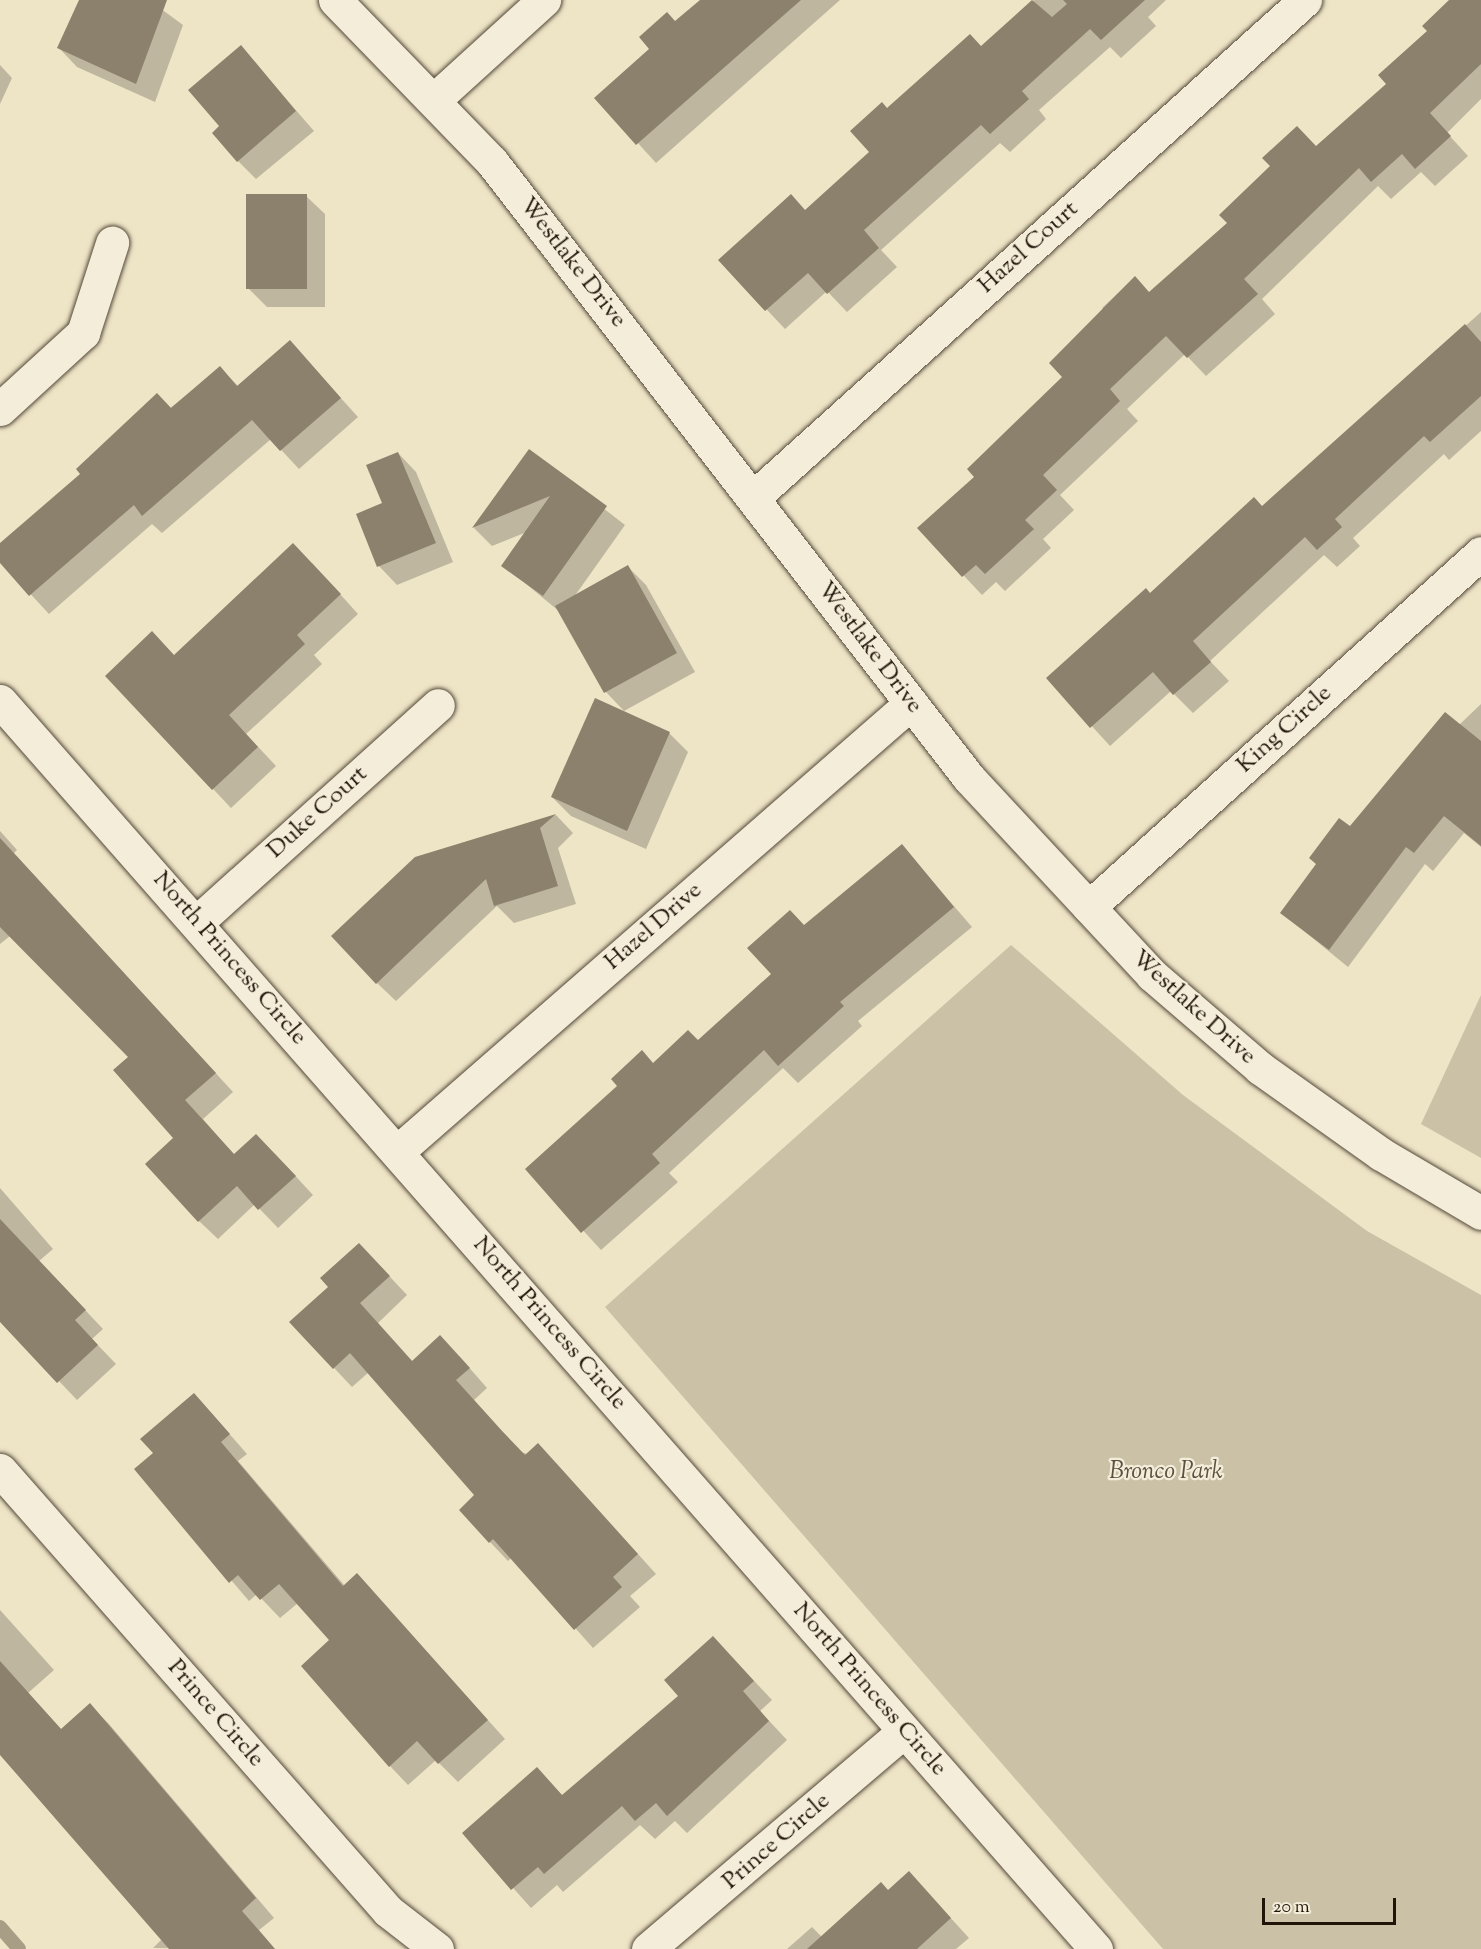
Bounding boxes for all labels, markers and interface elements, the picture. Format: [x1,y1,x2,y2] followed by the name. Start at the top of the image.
[512,192,632,334] street label: Westlake Drive
[973,196,1085,300] street label: Hazel Court
[810,576,928,720] street label: Westlake Drive
[1232,680,1338,780] street label: King Circle
[262,761,374,865] street label: Duke Court
[146,866,312,1052] street label: North Princess Circle
[599,877,709,977] street label: Hazel Drive
[1125,945,1261,1071] street label: Westlake Drive
[466,1231,632,1417] street label: North Princess Circle
[1109,1459,1223,1487] park label: Bronco Park
[786,1597,952,1783] street label: North Princess Circle
[160,1654,270,1774] street label: Prince Circle
[717,1787,837,1897] street label: Prince Circle
[1265,1886,1398,1924] scale bar
[1273,1895,1310,1921] text: 20 m

